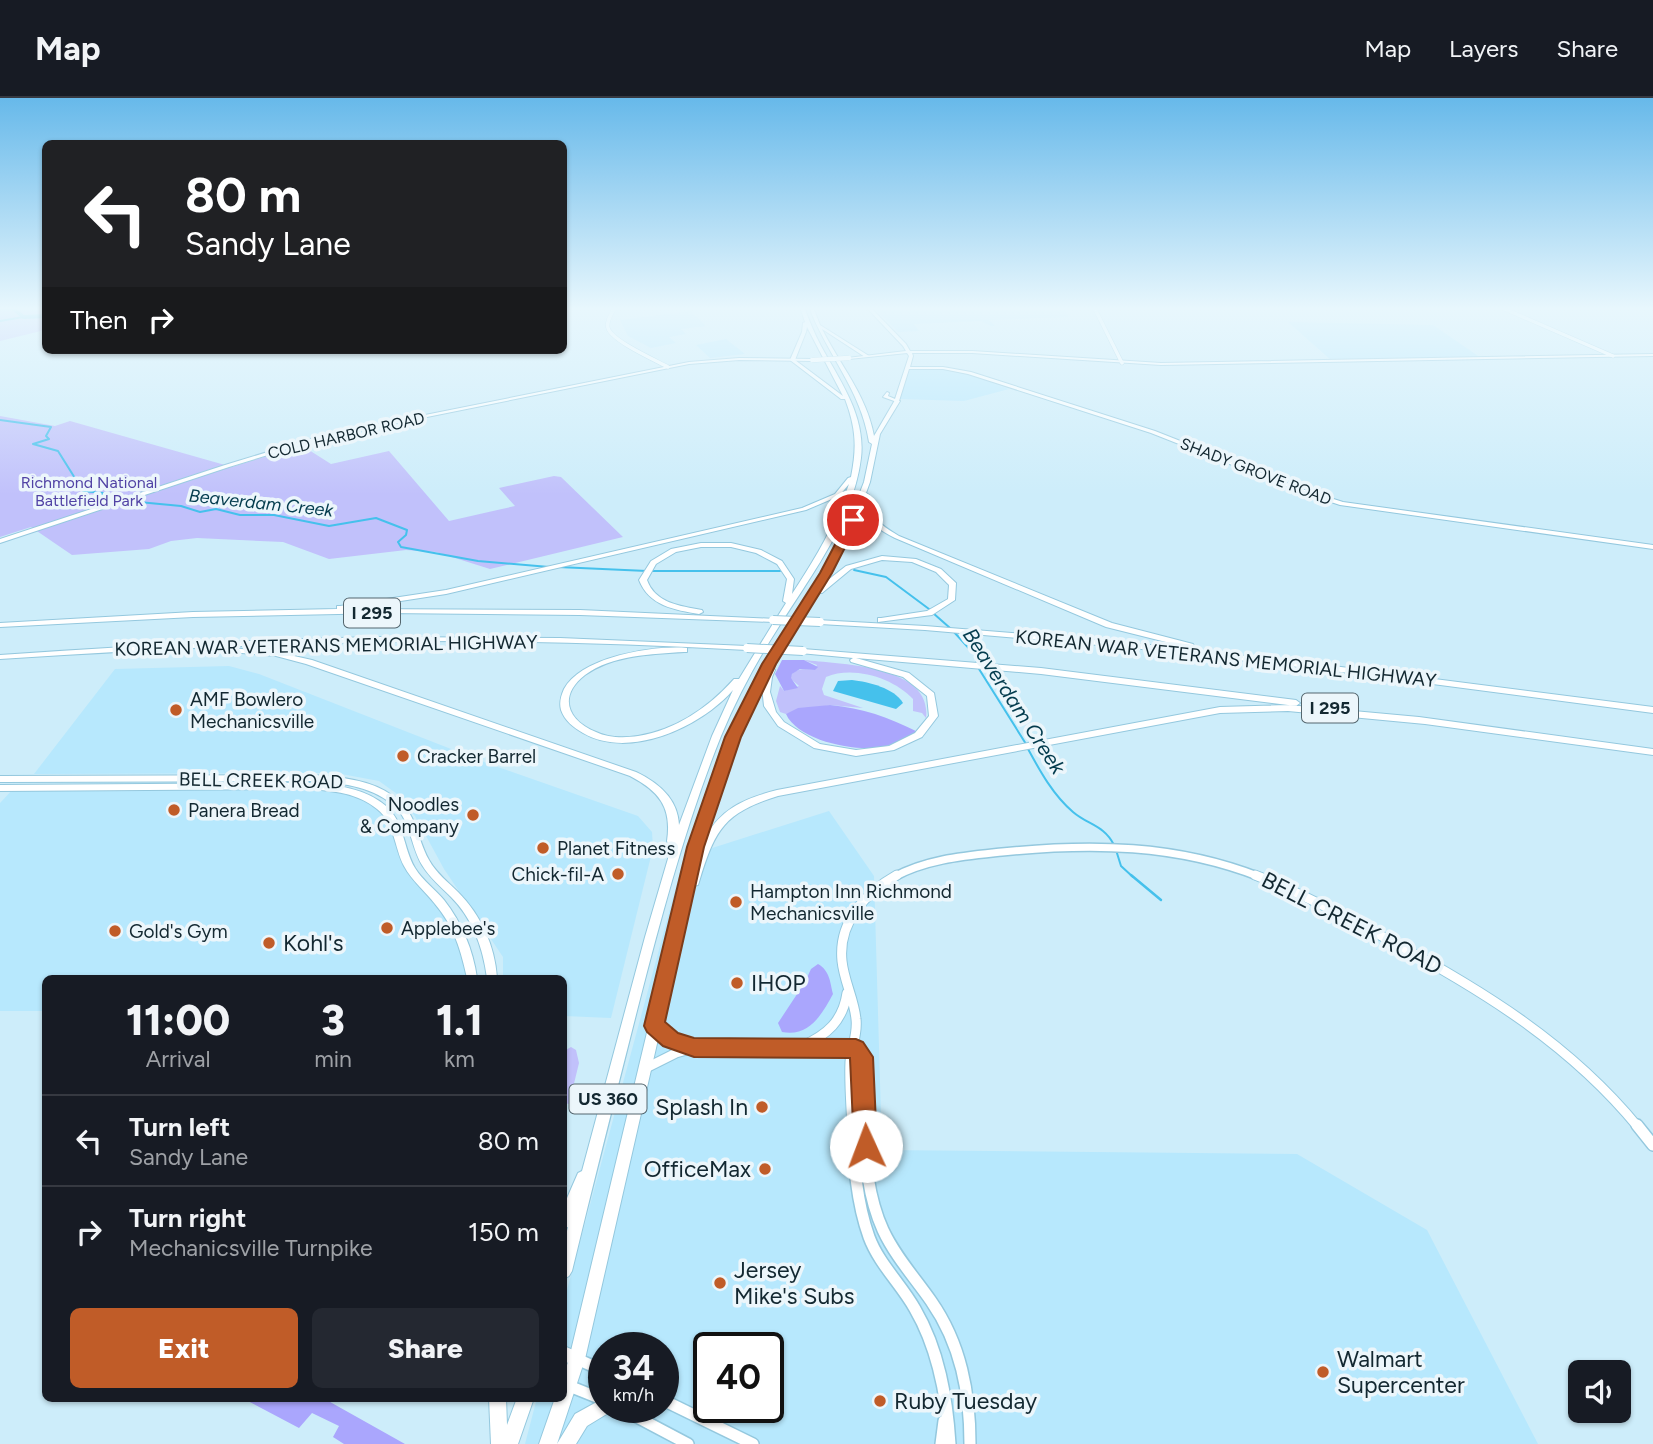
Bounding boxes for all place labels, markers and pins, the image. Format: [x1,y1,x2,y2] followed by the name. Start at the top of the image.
[823,490,883,550] pin
[190,688,314,733] place label: AMF Bowlero Mechanicsville
[168,702,184,718] marker: AMF Bowlero Mechanicsville
[417,745,536,768] place label: Cracker Barrel
[395,748,411,764] marker: Cracker Barrel
[360,793,459,838] place label: Noodles & Company
[188,799,300,822] place label: Panera Bread
[166,802,182,818] marker: Panera Bread
[465,807,481,823] marker: Noodles & Company
[557,837,675,860] place label: Planet Fitness
[535,840,551,856] marker: Planet Fitness
[511,863,604,886] place label: Chick-fil-A
[610,866,626,882] marker: Chick-fil-A
[750,880,952,925] place label: Hampton Inn Richmond Mechanicsville
[728,894,744,910] marker: Hampton Inn Richmond Mechanicsville
[401,917,496,940] place label: Applebee's
[129,920,228,943] place label: Gold's Gym
[379,920,395,936] marker: Applebee's
[107,923,123,939] marker: Gold's Gym
[283,929,343,957] place label: Kohl's
[261,935,277,951] marker: Kohl's
[751,969,806,997] place label: IHOP
[729,975,745,991] marker: IHOP
[655,1093,748,1121] place label: Splash In
[754,1099,770,1115] marker: Splash In
[644,1155,751,1183] place label: OfficeMax
[757,1161,773,1177] marker: OfficeMax
[734,1256,854,1310] place label: Jersey Mike's Subs
[712,1275,728,1291] marker: Jersey Mike's Subs
[1337,1345,1465,1399] place label: Walmart Supercenter
[1315,1364,1331,1380] marker: Walmart Supercenter
[894,1387,1037,1415] place label: Ruby Tuesday
[872,1393,888,1409] marker: Ruby Tuesday

